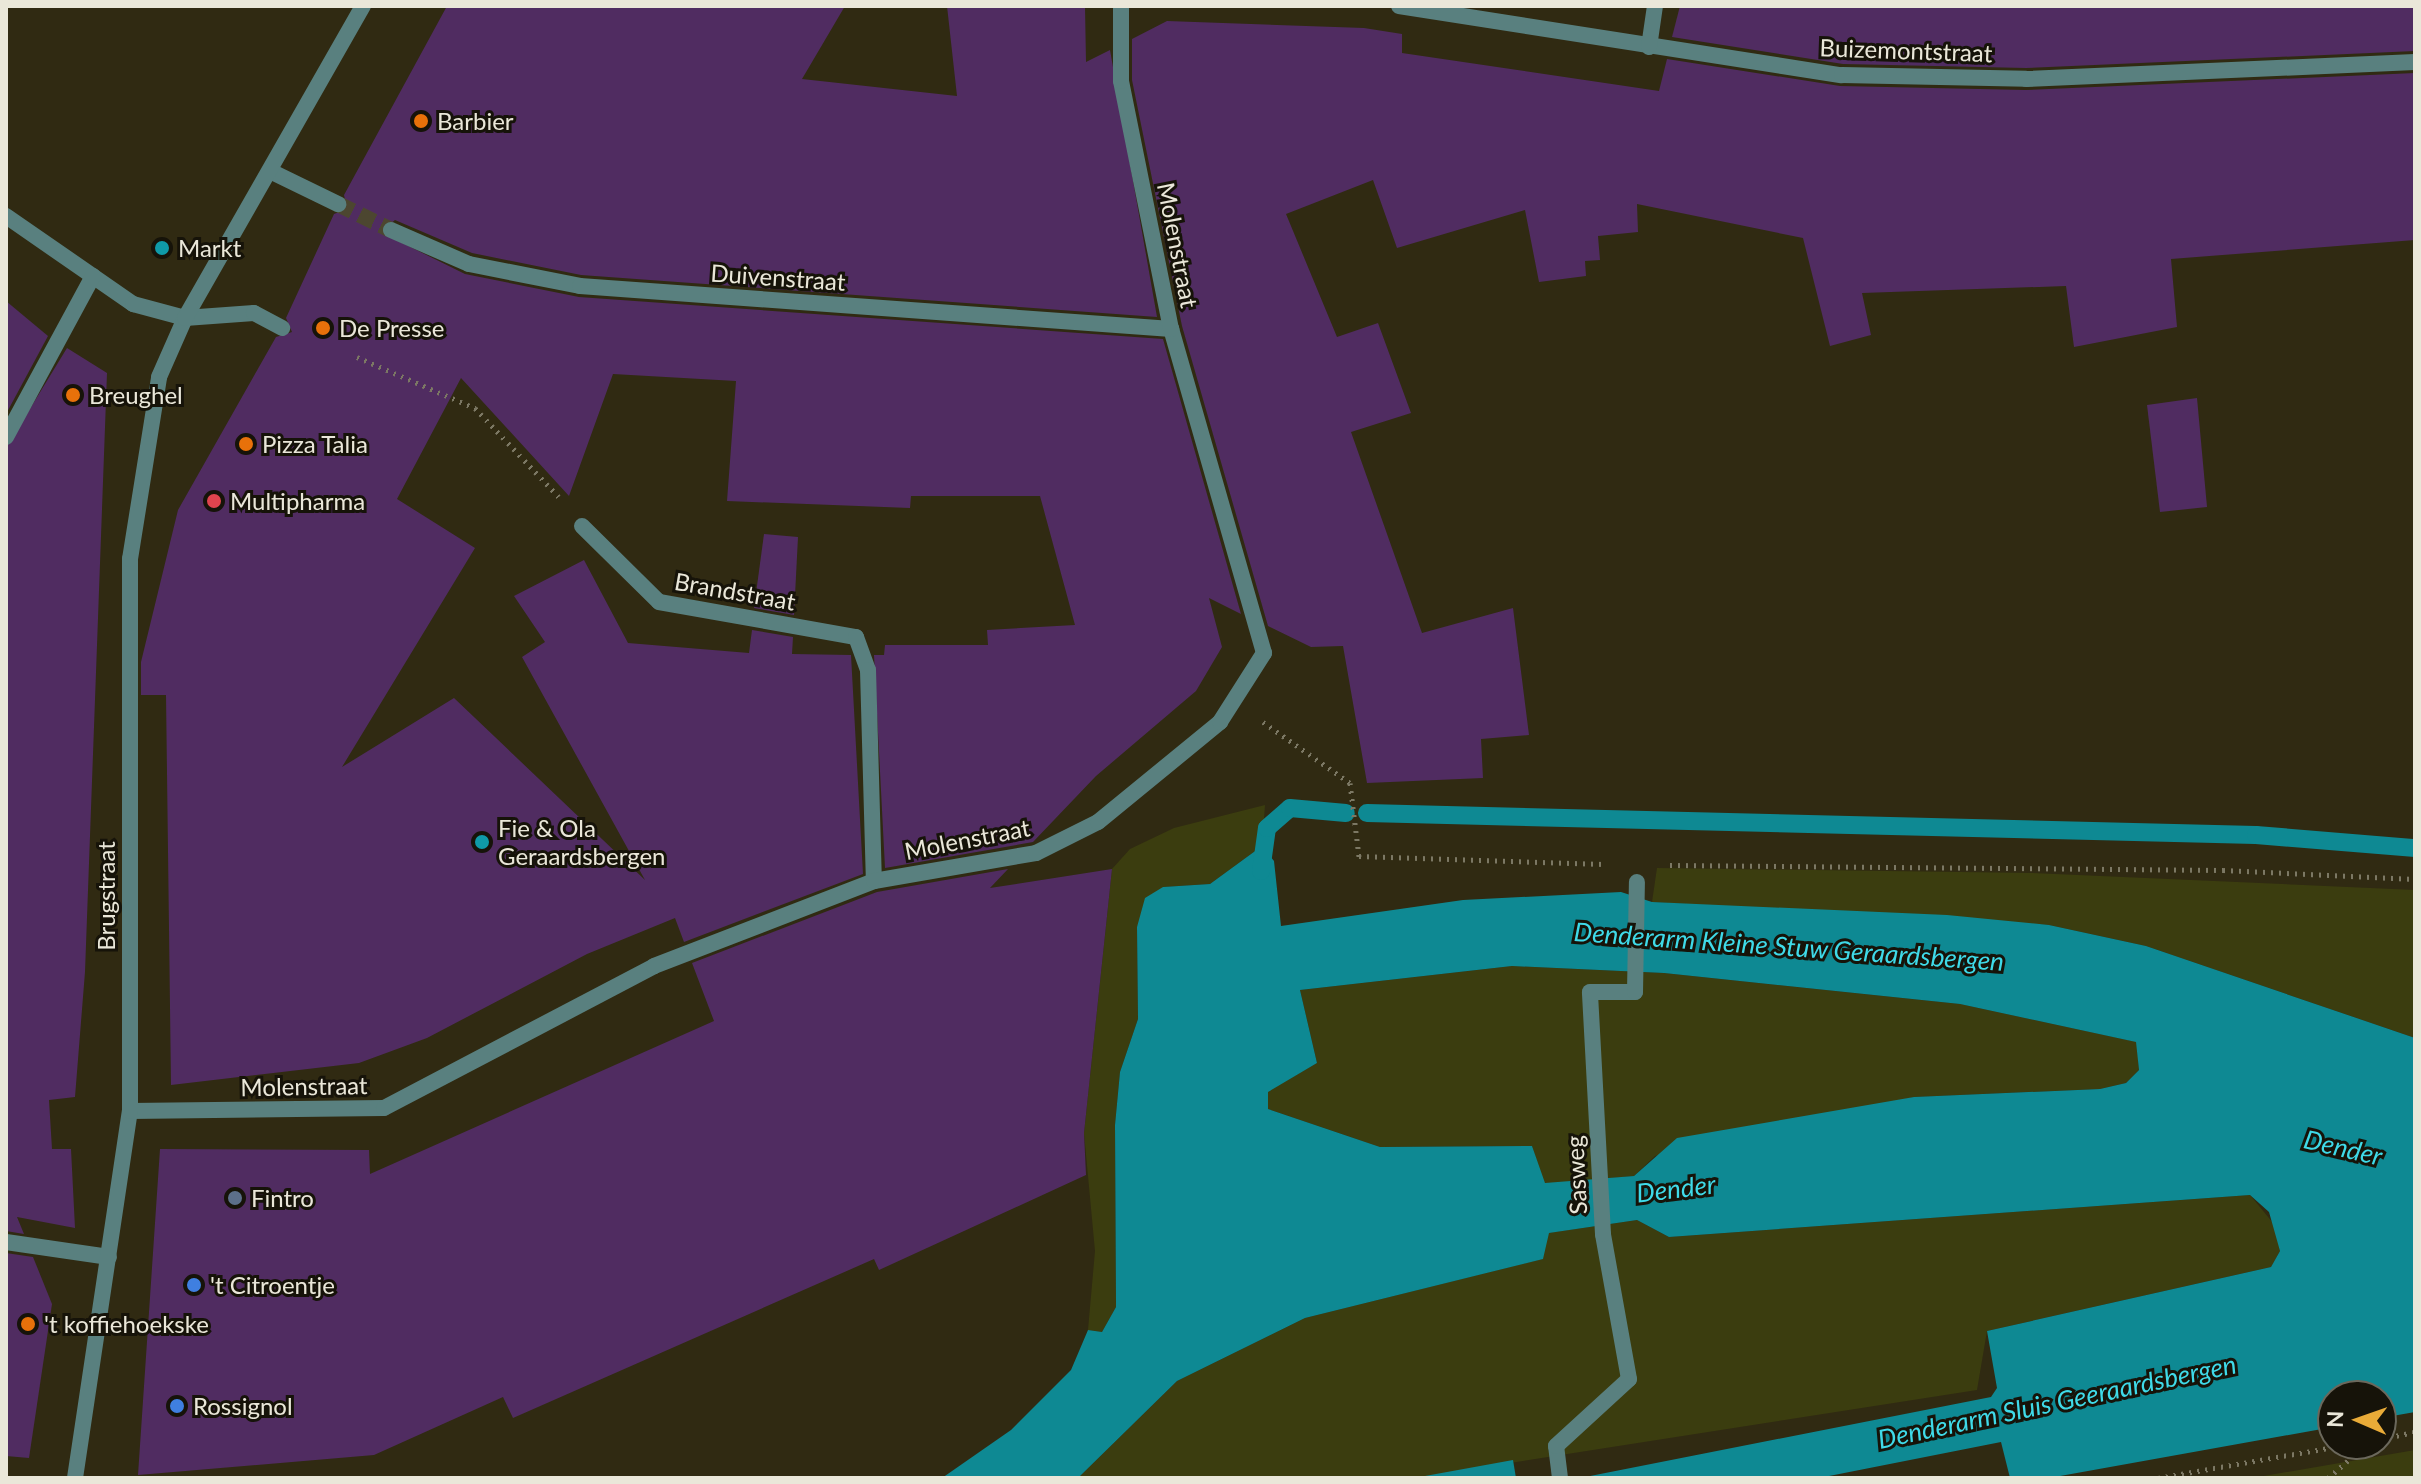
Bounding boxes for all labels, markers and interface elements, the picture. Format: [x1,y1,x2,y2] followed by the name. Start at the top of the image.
[1819,33,1993,67] street label: Buizemontstraat
[437,107,514,135] place label: Barbier
[412,112,430,130] marker: Barbier
[1152,180,1204,310] street label: Molenstraat
[178,234,241,262] place label: Markt
[153,239,171,257] marker: Markt
[710,258,846,296] street label: Duivenstraat
[339,314,444,342] place label: De Presse
[314,319,332,337] marker: De Presse
[89,381,183,409] place label: Breughel
[64,386,82,404] marker: Breughel
[262,430,369,458] place label: Pizza Talia
[237,435,255,453] marker: Pizza Talia
[230,487,365,515] place label: Multipharma
[205,492,223,510] marker: Multipharma
[672,566,798,616] street label: Brandstraat
[902,813,1032,865] street label: Molenstraat
[498,814,665,870] place label: Fie & Ola Geraardsbergen
[473,833,491,851] marker: Fie & Ola Geraardsbergen
[92,841,120,951] street label: Brugstraat
[1573,916,2005,978] water label: Denderarm Kleine Stuw Geraardsbergen
[240,1070,368,1102] street label: Molenstraat
[2301,1124,2385,1172] water label: Dender
[1560,1135,1592,1215] street label: Sasweg
[1635,1169,1717,1209] water label: Dender
[251,1184,314,1212] place label: Fintro
[226,1189,244,1207] marker: Fintro
[210,1271,335,1299] place label: 't Citroentje
[185,1276,203,1294] marker: 't Citroentje
[44,1310,209,1338] place label: 't koffiehoekske
[19,1315,37,1333] marker: 't koffiehoekske
[1875,1349,2239,1455] water label: Denderarm Sluis Geeraardsbergen
[2317,1380,2397,1460] north arrow
[193,1392,293,1420] place label: Rossignol
[168,1397,186,1415] marker: Rossignol
[2321,1410,2348,1428] text: N

